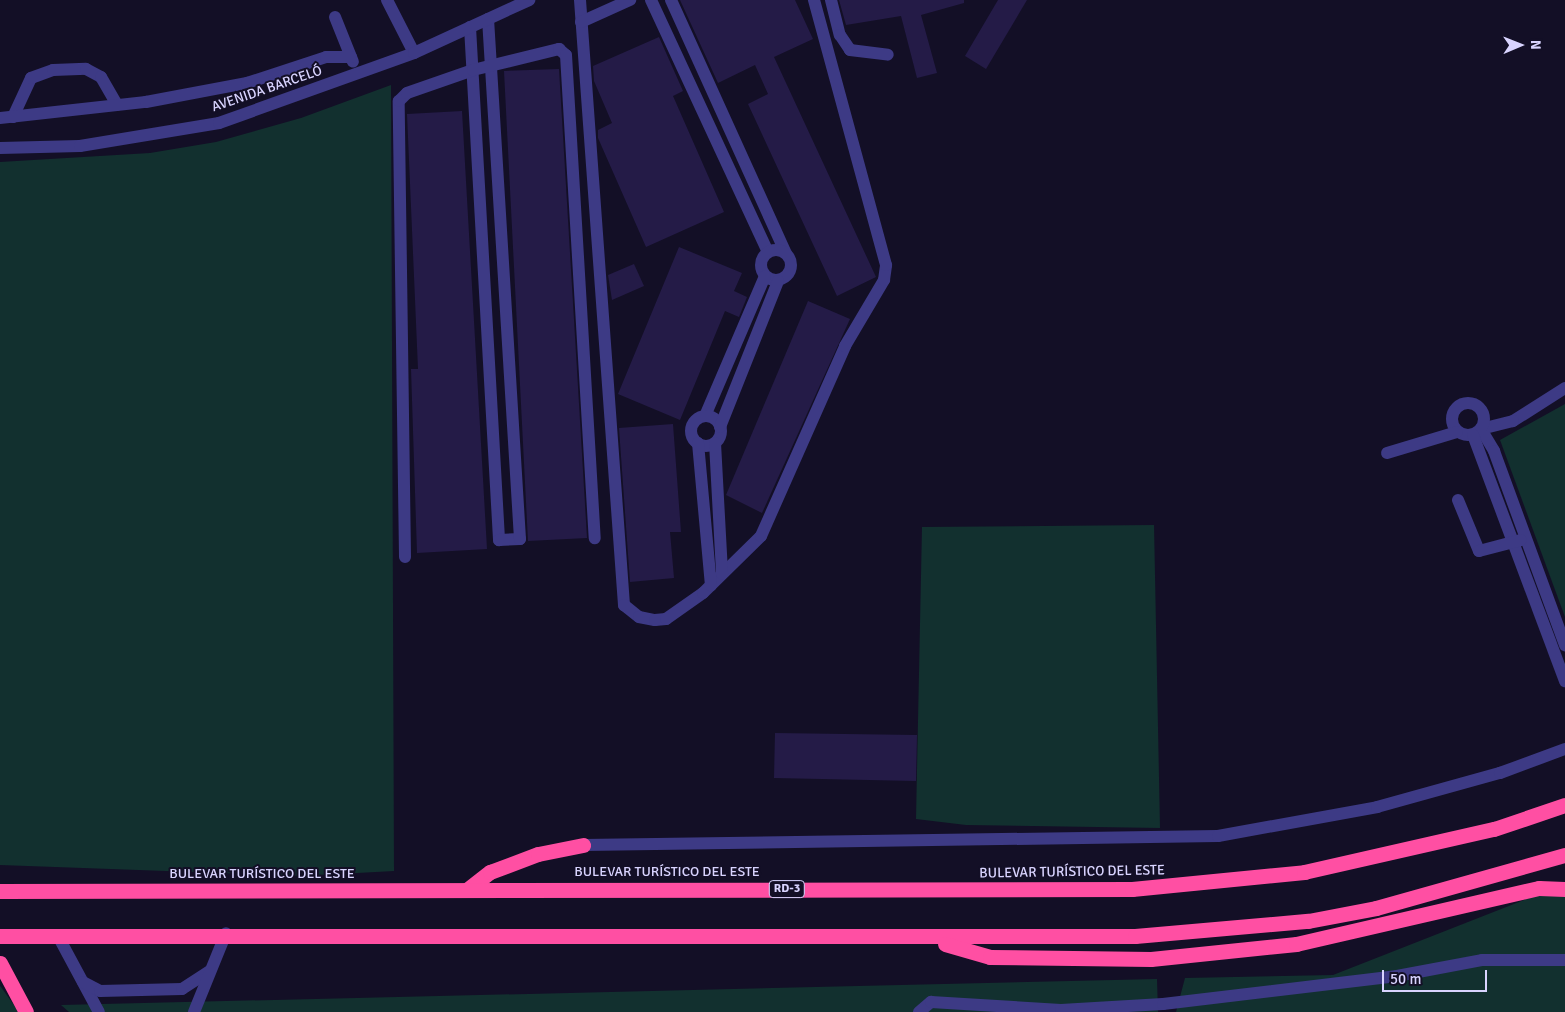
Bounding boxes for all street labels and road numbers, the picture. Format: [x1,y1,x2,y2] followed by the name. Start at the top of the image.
[210,62,324,116] street label: AVENIDA BARCELÓ
[979,862,1165,882] street label: BULEVAR TURÍSTICO DEL ESTE
[574,864,760,880] street label: BULEVAR TURÍSTICO DEL ESTE
[169,866,355,882] street label: BULEVAR TURÍSTICO DEL ESTE
[768,880,806,899] road number: RD-3

